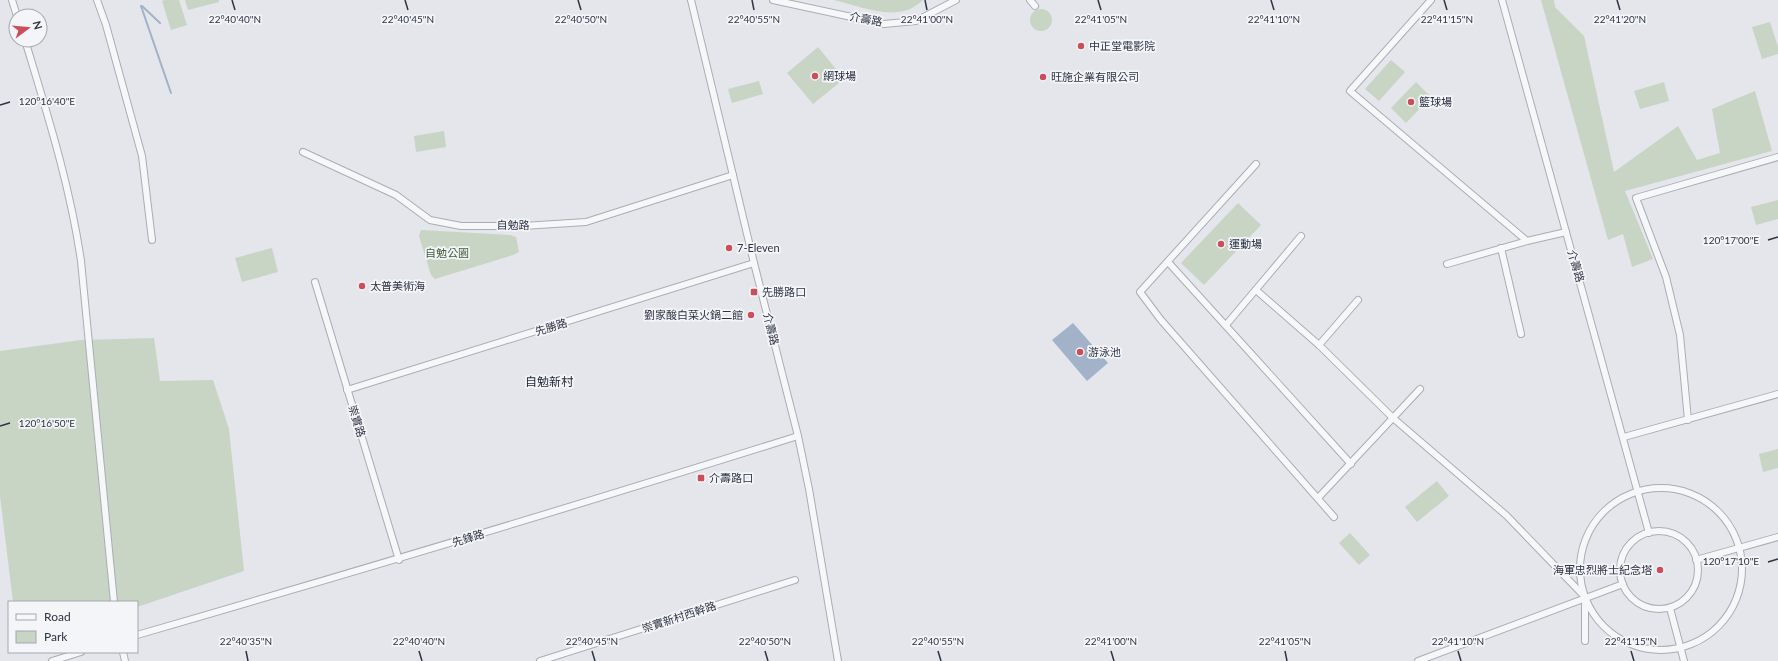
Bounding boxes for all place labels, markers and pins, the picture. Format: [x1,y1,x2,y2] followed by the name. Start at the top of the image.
[1089,39,1155,52] place label: 中正堂電影院
[1076,41,1086,51] marker: 中正堂電影院
[823,69,856,82] place label: 網球場
[1051,70,1139,83] place label: 旺施企業有限公司
[810,71,820,81] marker: 網球場
[1038,72,1048,82] marker: 旺施企業有限公司
[1419,95,1452,108] place label: 籃球場
[1406,97,1416,107] marker: 籃球場
[1229,237,1262,250] place label: 運動場
[1216,239,1226,249] marker: 運動場
[737,241,780,254] place label: 7-Eleven
[724,243,734,253] marker: 7-Eleven
[370,279,425,292] place label: 太普美術海
[357,281,367,291] marker: 太普美術海
[762,285,806,298] place label: 先勝路口
[749,287,759,297] marker: 先勝路口
[644,308,743,321] place label: 劉家酸白菜火鍋二館
[746,310,756,320] marker: 劉家酸白菜火鍋二館
[1088,345,1121,358] place label: 游泳池
[1075,347,1085,357] marker: 游泳池
[709,471,753,484] place label: 介壽路口
[696,473,706,483] marker: 介壽路口
[1553,563,1652,576] place label: 海軍忠烈將士紀念塔
[1655,565,1665,575] marker: 海軍忠烈將士紀念塔

